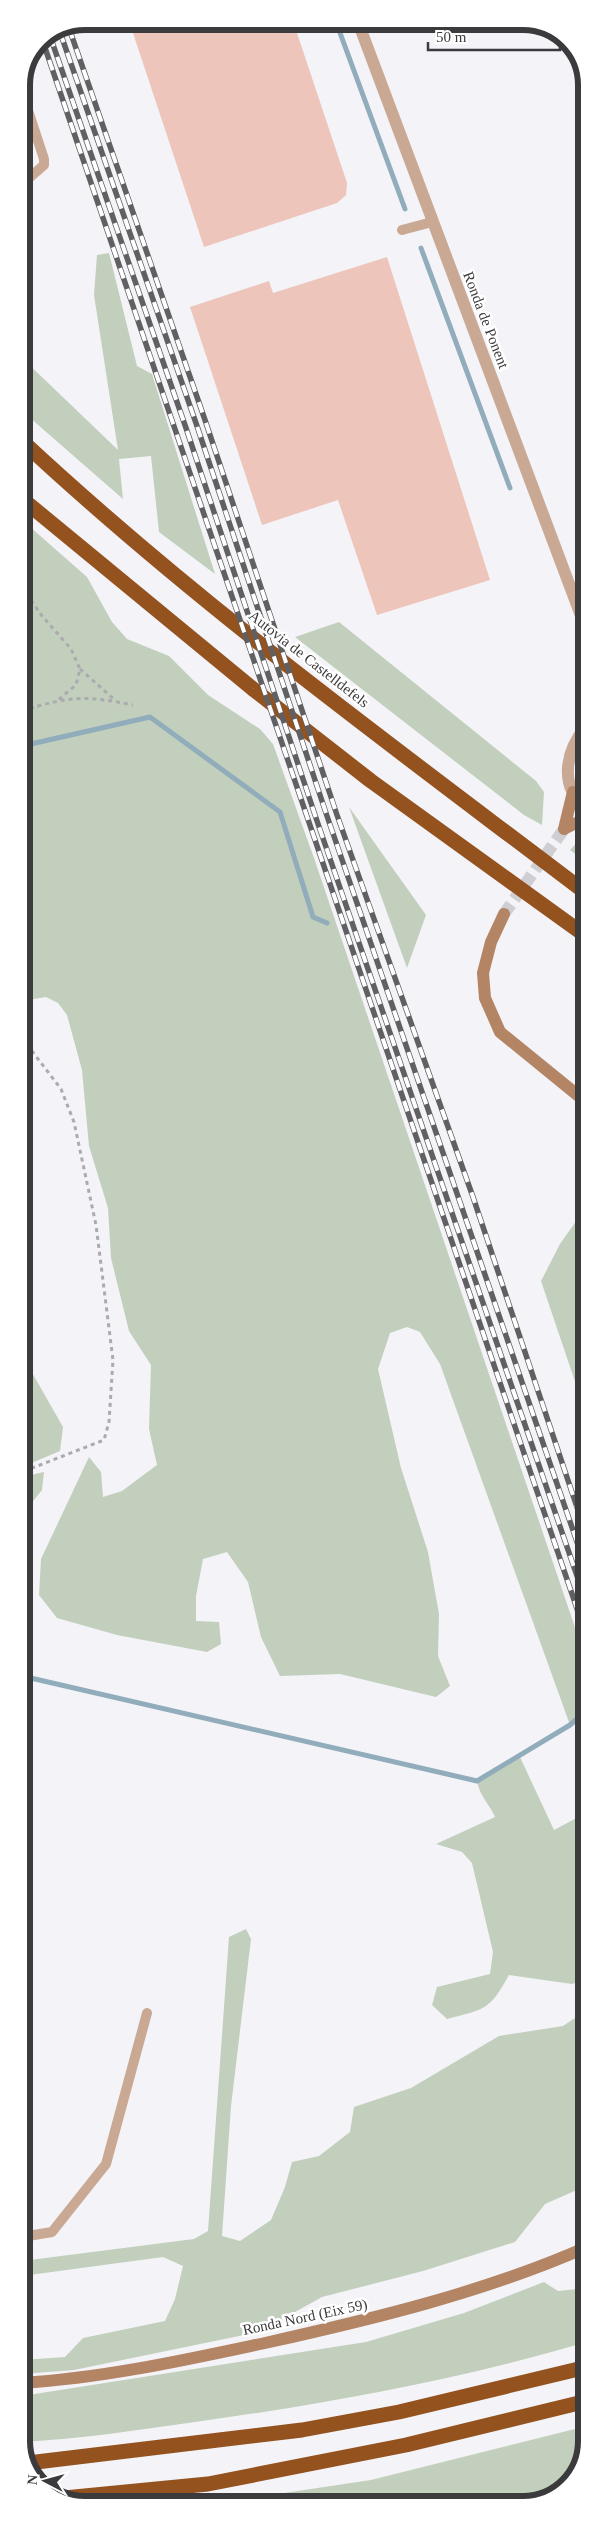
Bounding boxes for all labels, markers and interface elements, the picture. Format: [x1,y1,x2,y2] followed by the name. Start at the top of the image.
[428,20,560,52] scale bar
[436,29,467,45] text: 50 m
[460,269,512,371] street label: Ronda de Ponent
[246,607,372,711] street label: Autovia de Castelldefels
[241,2296,369,2339] street label: Ronda Nord (Eix 59)
[20,2456,70,2506] north arrow
[25,2474,41,2486] text: N

